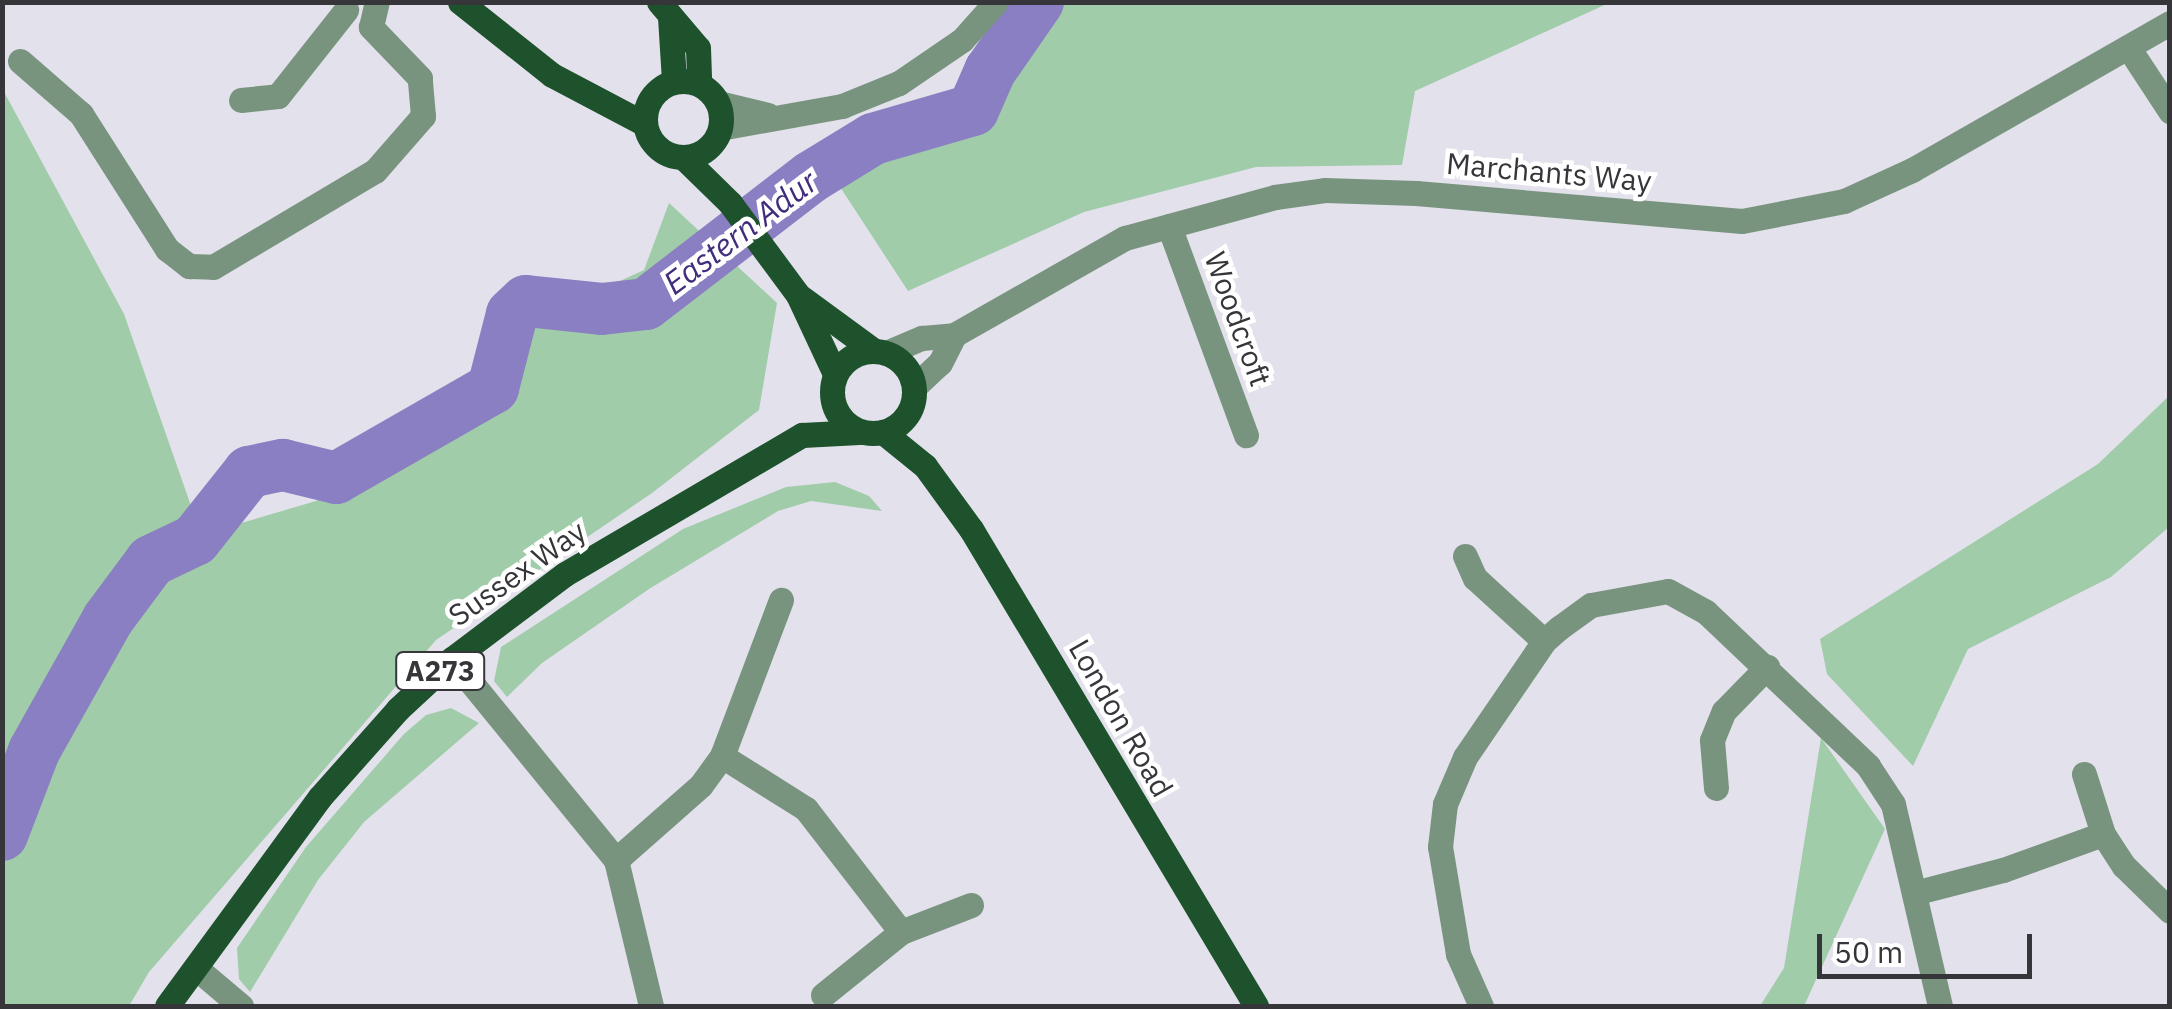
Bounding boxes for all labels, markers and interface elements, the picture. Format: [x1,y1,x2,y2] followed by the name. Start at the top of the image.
[1445,145,1653,199] street label: Marchants Way
[656,162,824,302] water label: Eastern Adur
[1197,247,1279,391] street label: Woodcroft
[441,513,593,633] street label: Sussex Way
[1061,633,1181,803] street label: London Road
[395,648,485,694] road number: A273
[1822,914,2037,976] scale bar
[1834,932,1903,971] text: 50 m

